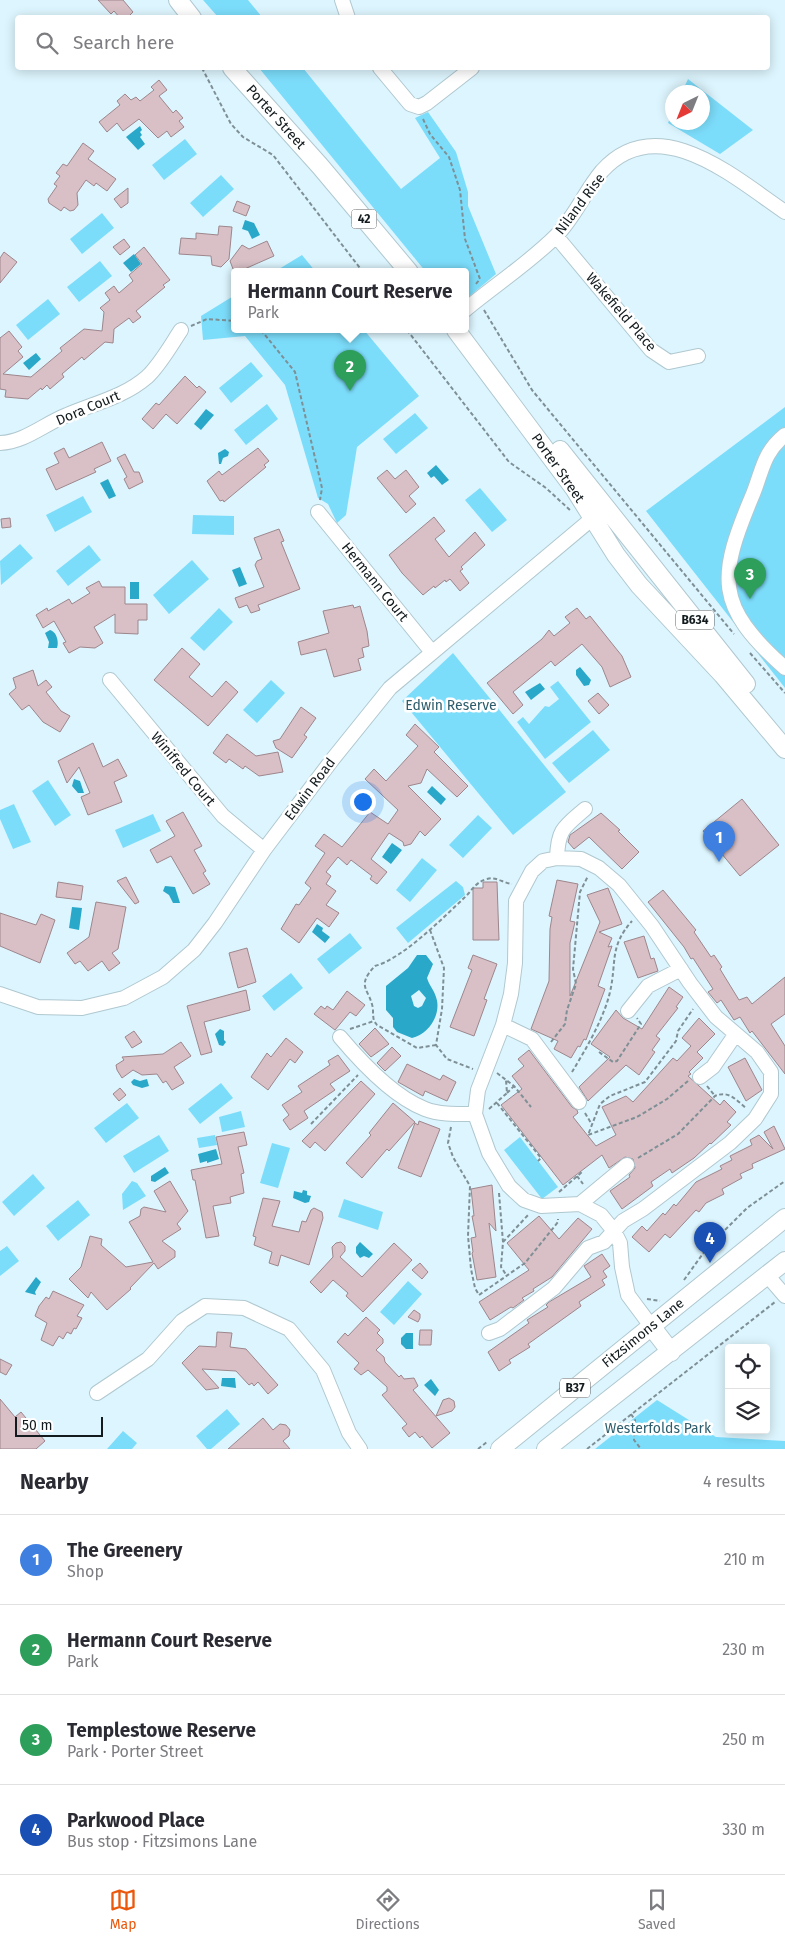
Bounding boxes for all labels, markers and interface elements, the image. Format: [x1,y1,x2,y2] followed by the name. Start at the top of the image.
[15,15,770,70] search box
[33,29,61,57] icon: search
[73,31,174,54] text: Search here
[243,81,310,153] street label: Porter Street
[665,85,710,130] north arrow
[552,170,608,238] street label: Niland Rise
[352,210,376,228] road number: 42
[231,268,469,333] popup
[582,269,660,355] street label: Wakefield Place
[248,280,452,303] text: Hermann Court Reserve
[248,303,279,322] text: Park
[334,350,366,391] pin: 2
[53,387,123,429] street label: Dora Court
[528,430,589,507] street label: Porter Street
[338,539,413,626] street label: Hermann Court
[734,558,766,599] pin: 3
[676,610,714,630] road number: B634
[405,697,497,714] park label: Edwin Reserve
[147,729,219,810] street label: Winifred Court
[281,754,339,824] street label: Edwin Road
[350,789,376,815] your location
[703,821,735,862] pin: 1
[694,1222,726,1263] pin: 4
[598,1295,688,1371] street label: Fitzsimons Lane
[725,1344,770,1434] map controls
[725,1344,770,1389] button: locate
[560,1379,590,1398] road number: B37
[725,1389,770,1434] button: layers
[15,1414,102,1437] scale bar
[22,1417,53,1434] text: 50 m
[605,1420,712,1437] park label: Westerfolds Park
[20,1469,88,1495] text: Nearby
[703,1472,765,1491] text: 4 results
[67,1539,182,1562] text: The Greenery
[32,1550,40,1569] text: 1
[724,1550,765,1569] text: 210 m
[67,1562,104,1581] text: Shop
[67,1629,272,1652] text: Hermann Court Reserve
[32,1640,40,1659] text: 2
[722,1640,765,1659] text: 230 m
[67,1652,99,1671] text: Park
[67,1719,256,1742] text: Templestowe Reserve
[32,1730,40,1749] text: 3
[722,1730,765,1749] text: 250 m
[67,1742,203,1761] text: Park · Porter Street
[67,1809,205,1832] text: Parkwood Place
[31,1820,41,1839] text: 4
[722,1820,765,1839] text: 330 m
[67,1832,257,1851] text: Bus stop · Fitzsimons Lane
[109,1886,137,1933] tab: Map
[355,1886,420,1933] tab: Directions
[638,1886,676,1933] tab: Saved

